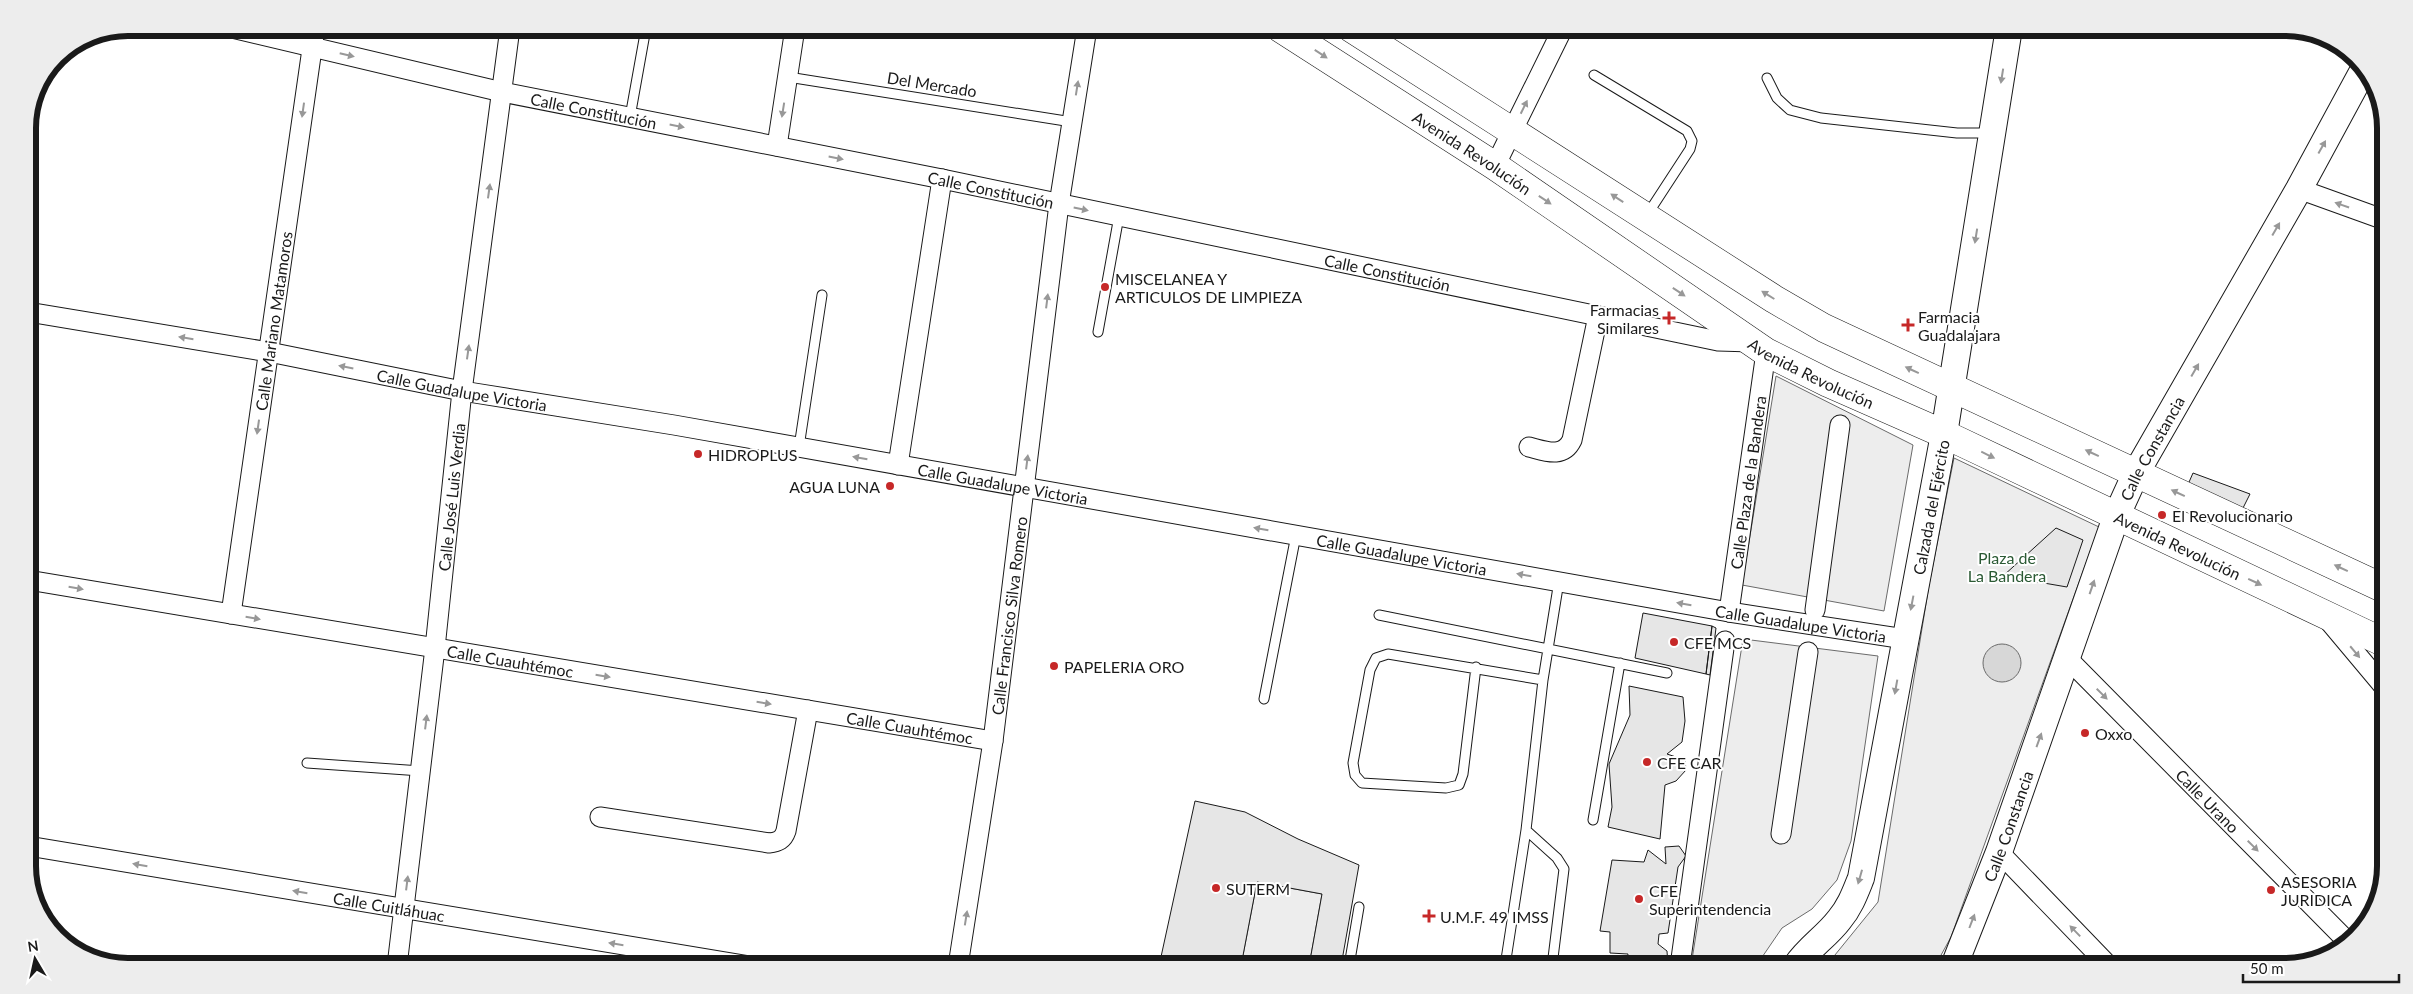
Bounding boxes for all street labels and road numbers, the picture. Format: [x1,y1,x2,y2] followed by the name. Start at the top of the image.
[886,68,978,100] street label: Del Mercado
[529,88,659,132] street label: Calle Constitución
[1410,107,1535,198] street label: Avenida Revolución
[926,167,1056,212] street label: Calle Constitución
[251,230,295,412] street label: Calle Mariano Matamoros
[1323,250,1452,294] street label: Calle Constitución
[1745,333,1877,412] street label: Avenida Revolución
[375,365,548,414] street label: Calle Guadalupe Victoria
[2115,392,2188,503] street label: Calle Constancia
[1726,394,1769,570] street label: Calle Plaza de la Bandera
[434,422,468,572] street label: Calle José Luis Verdia
[1908,438,1952,576] street label: Calzada del Ejército
[916,459,1090,508] street label: Calle Guadalupe Victoria
[2112,507,2244,583] street label: Avenida Revolución
[987,515,1030,716] street label: Calle Francisco Silva Romero
[1315,530,1488,578] street label: Calle Guadalupe Victoria
[1714,600,1888,645] street label: Calle Guadalupe Victoria
[446,641,575,680] street label: Calle Cuauhtémoc
[845,707,975,747] street label: Calle Cuauhtémoc
[2172,765,2244,836] street label: Calle Urano
[1979,768,2036,884] street label: Calle Constancia
[332,887,447,925] street label: Calle Cuitláhuac

